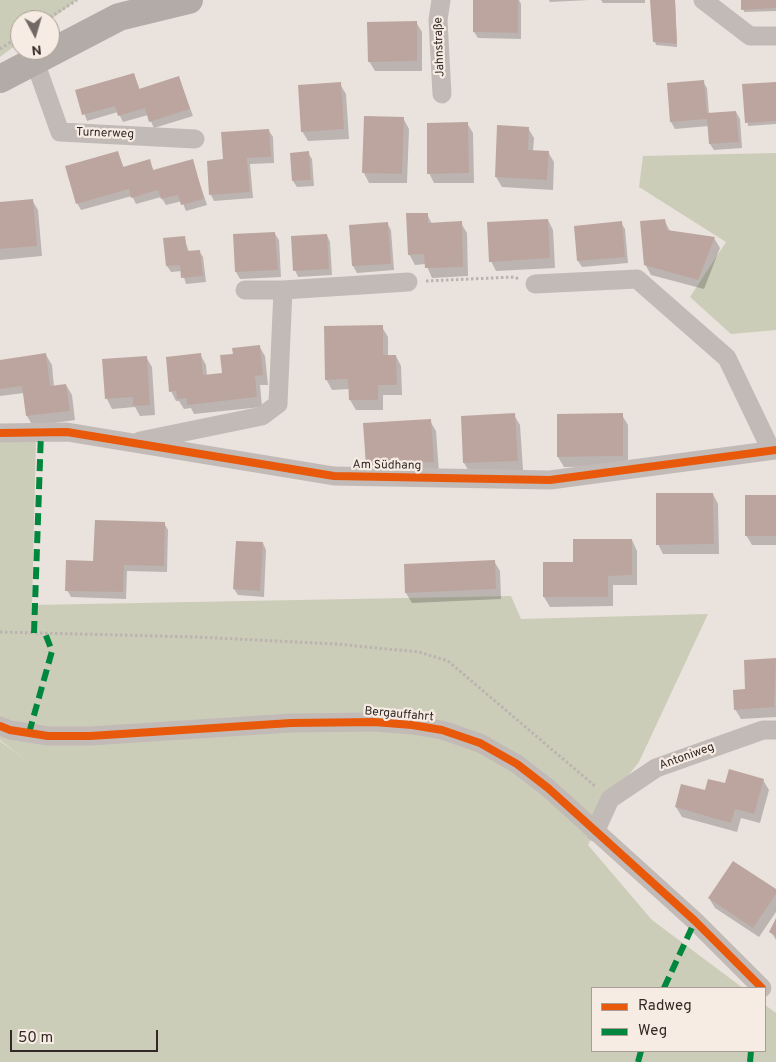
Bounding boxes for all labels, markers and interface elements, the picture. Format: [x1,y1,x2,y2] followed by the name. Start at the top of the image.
[10,10,60,60] north arrow
[432,17,448,77] street label: Jahnstraße
[31,40,42,58] text: N
[76,126,134,142] street label: Turnerweg
[352,458,422,474] street label: Am Südhang
[364,705,434,725] street label: Bergauffahrt
[658,740,716,774] street label: Antoniweg
[591,987,766,1052] legend
[638,997,692,1016] text: Radweg
[12,1020,160,1052] scale bar
[638,1022,667,1041] text: Weg
[18,1029,53,1048] text: 50 m

